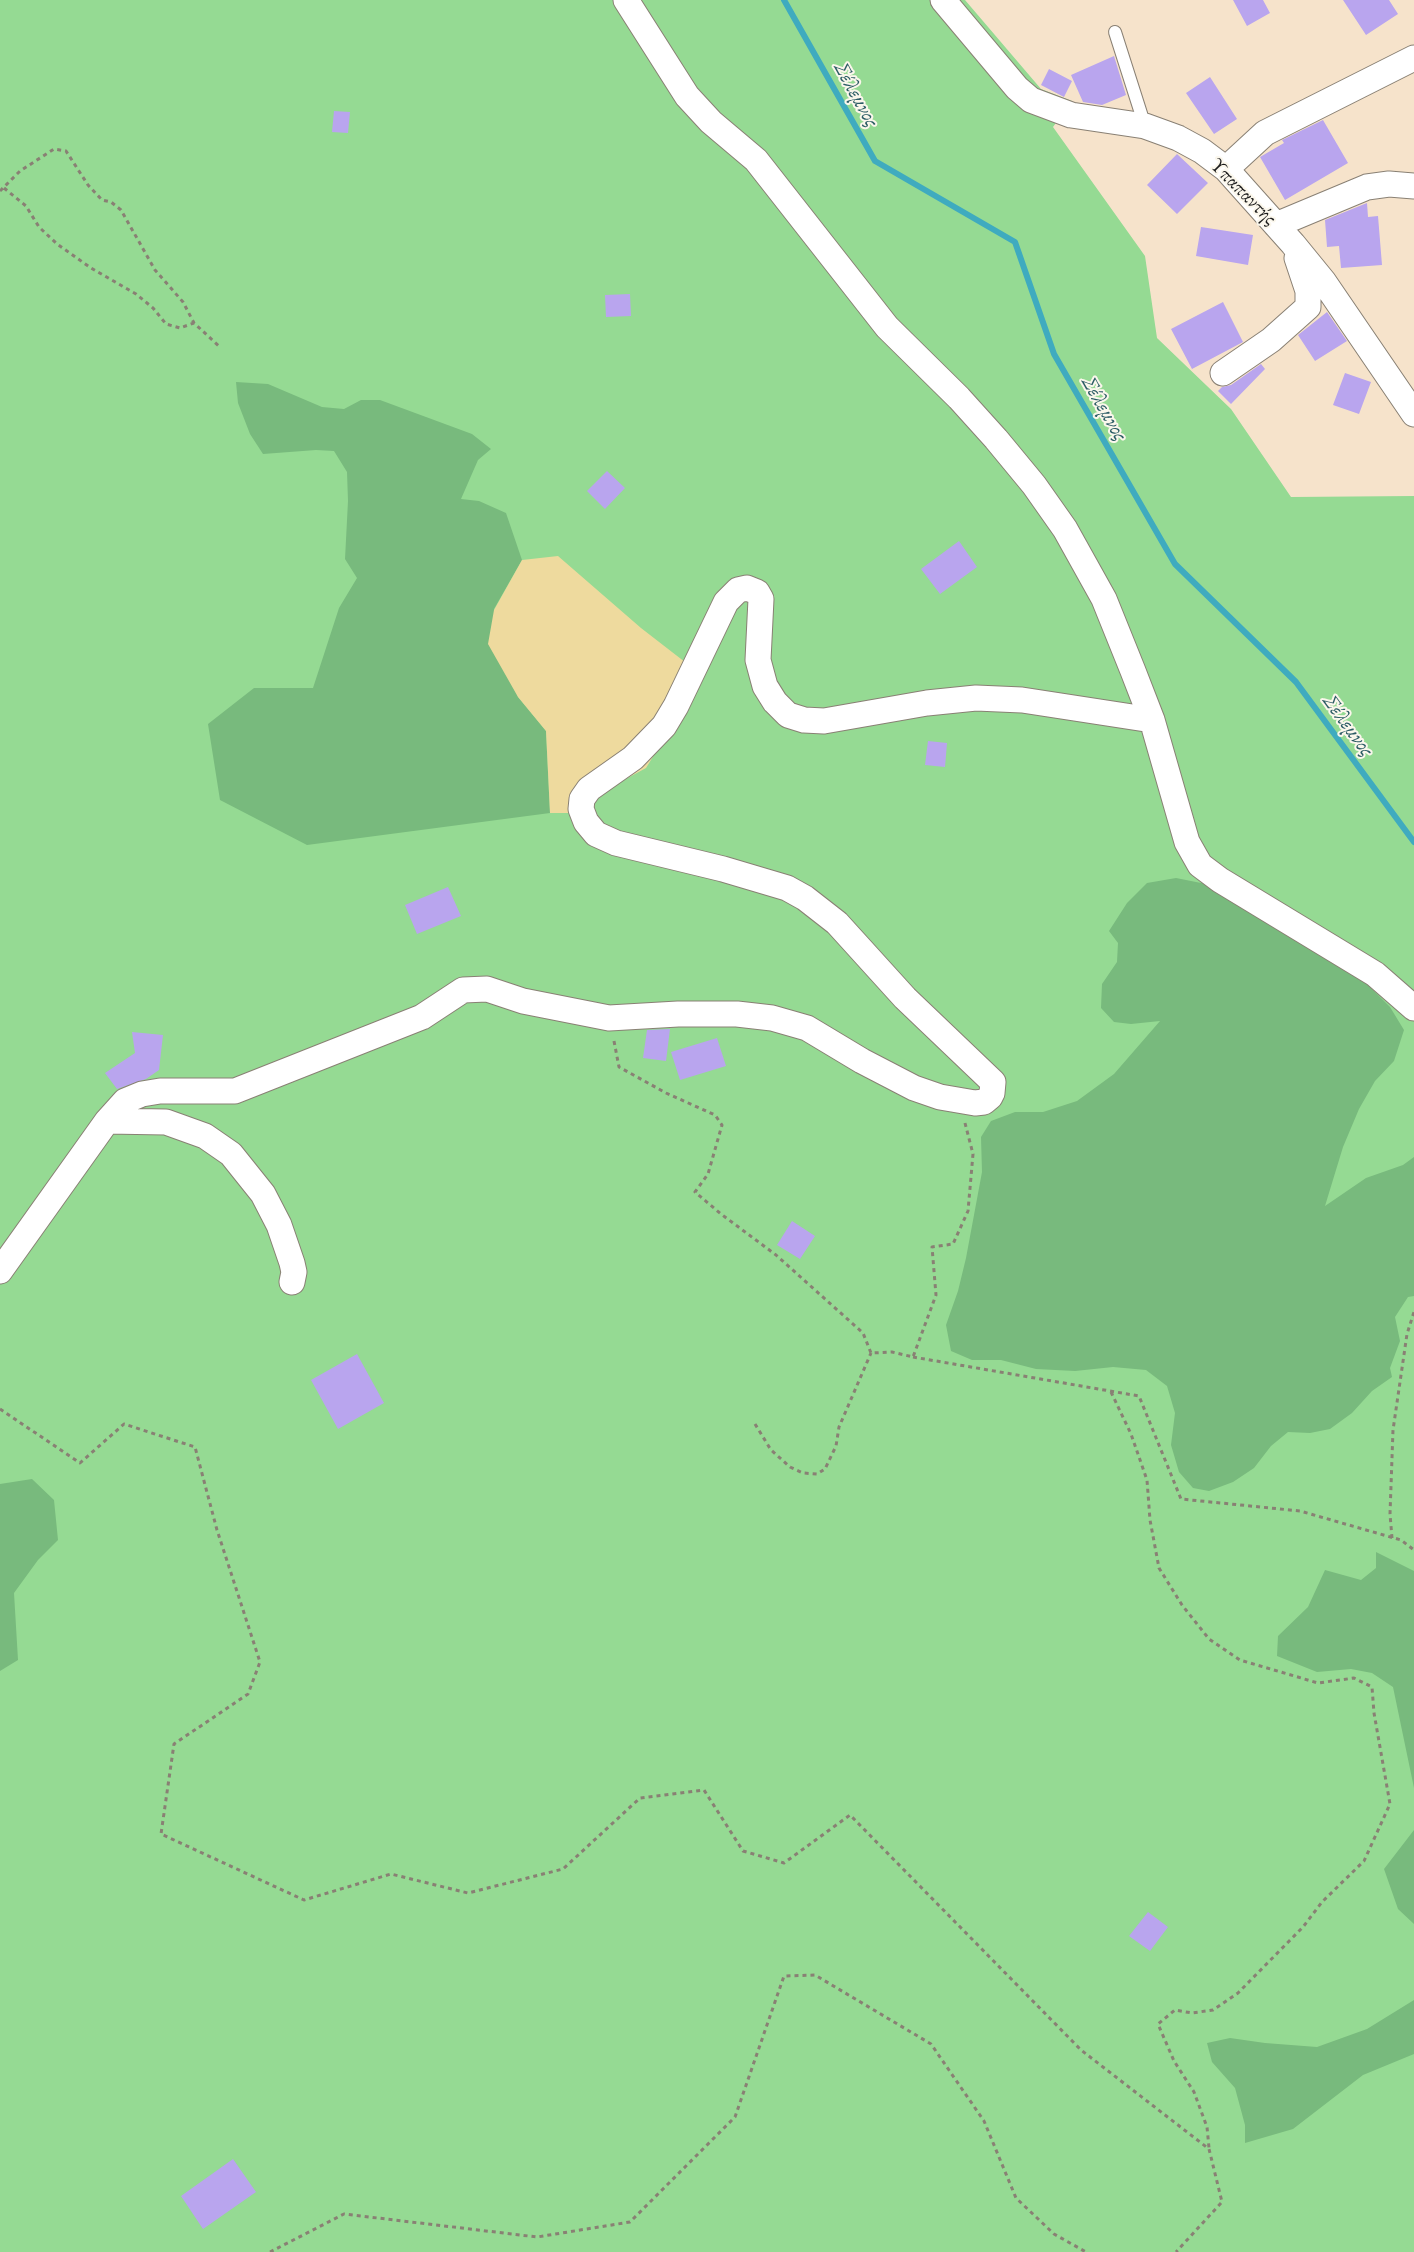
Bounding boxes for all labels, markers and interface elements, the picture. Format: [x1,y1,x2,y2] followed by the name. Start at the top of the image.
[828,58,884,132] water label: Σέλεμνος
[1204,153,1282,231] street label: Υπαπαντής
[1075,372,1133,446] water label: Σέλεμνος
[1317,690,1379,762] water label: Σέλεμνος

